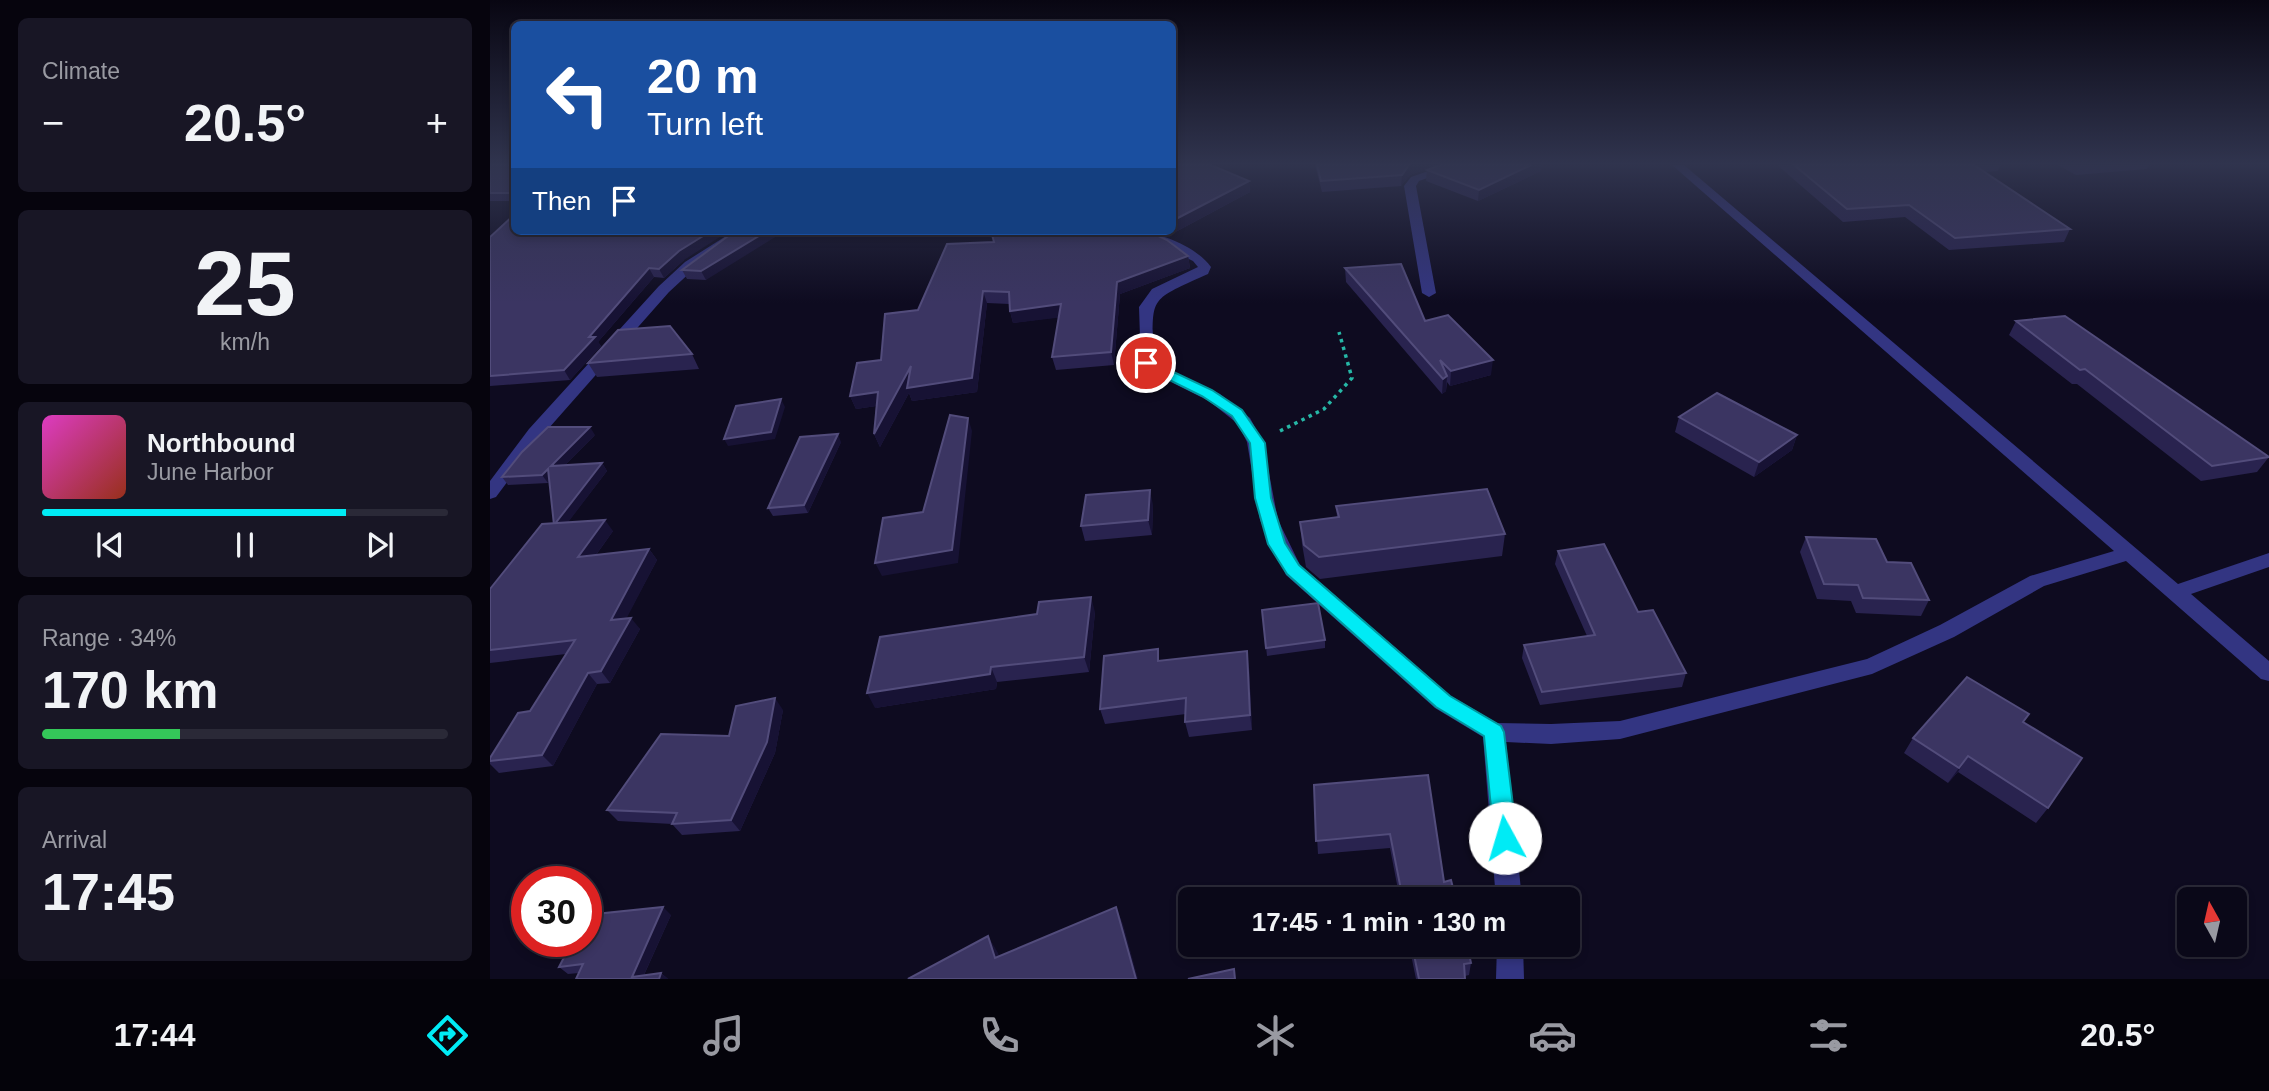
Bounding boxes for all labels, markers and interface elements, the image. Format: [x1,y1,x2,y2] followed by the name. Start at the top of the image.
[532,49,623,140] icon: left
[647,49,759,103] text: 20 m
[42,58,120,84] text: Climate
[184,94,306,152] text: 20.5°
[42,102,64,144] text: −
[426,102,448,144] text: +
[647,106,763,142] text: Turn left
[605,182,643,220] icon: arrive
[532,186,591,216] text: Then
[194,233,296,334] text: 25
[220,329,270,355] text: km/h
[1116,333,1176,393] pin
[1127,344,1165,382] icon: arrive
[147,428,296,458] text: Northbound
[147,459,274,485] text: June Harbor
[91,526,129,564] icon: previous
[226,526,264,564] icon: pause
[361,526,399,564] icon: next
[42,625,176,651] text: Range · 34%
[42,661,218,719] text: 170 km
[1468,801,1542,875] position arrow
[42,827,107,853] text: Arrival
[42,863,175,921] text: 17:45
[511,866,602,957] speed limit sign: 30
[2177,887,2247,957] north arrow
[2177,887,2247,957] map controls
[1252,907,1506,937] text: 17:45 · 1 min · 130 m
[423,1011,472,1060] icon: directions
[699,1011,748,1060] icon: music
[975,1011,1024,1060] icon: phone
[1251,1011,1300,1060] icon: climate
[1528,1011,1577,1060] icon: car
[1804,1011,1853,1060] icon: filters
[114,1017,195,1053] text: 17:44
[2080,1017,2155,1053] text: 20.5°

